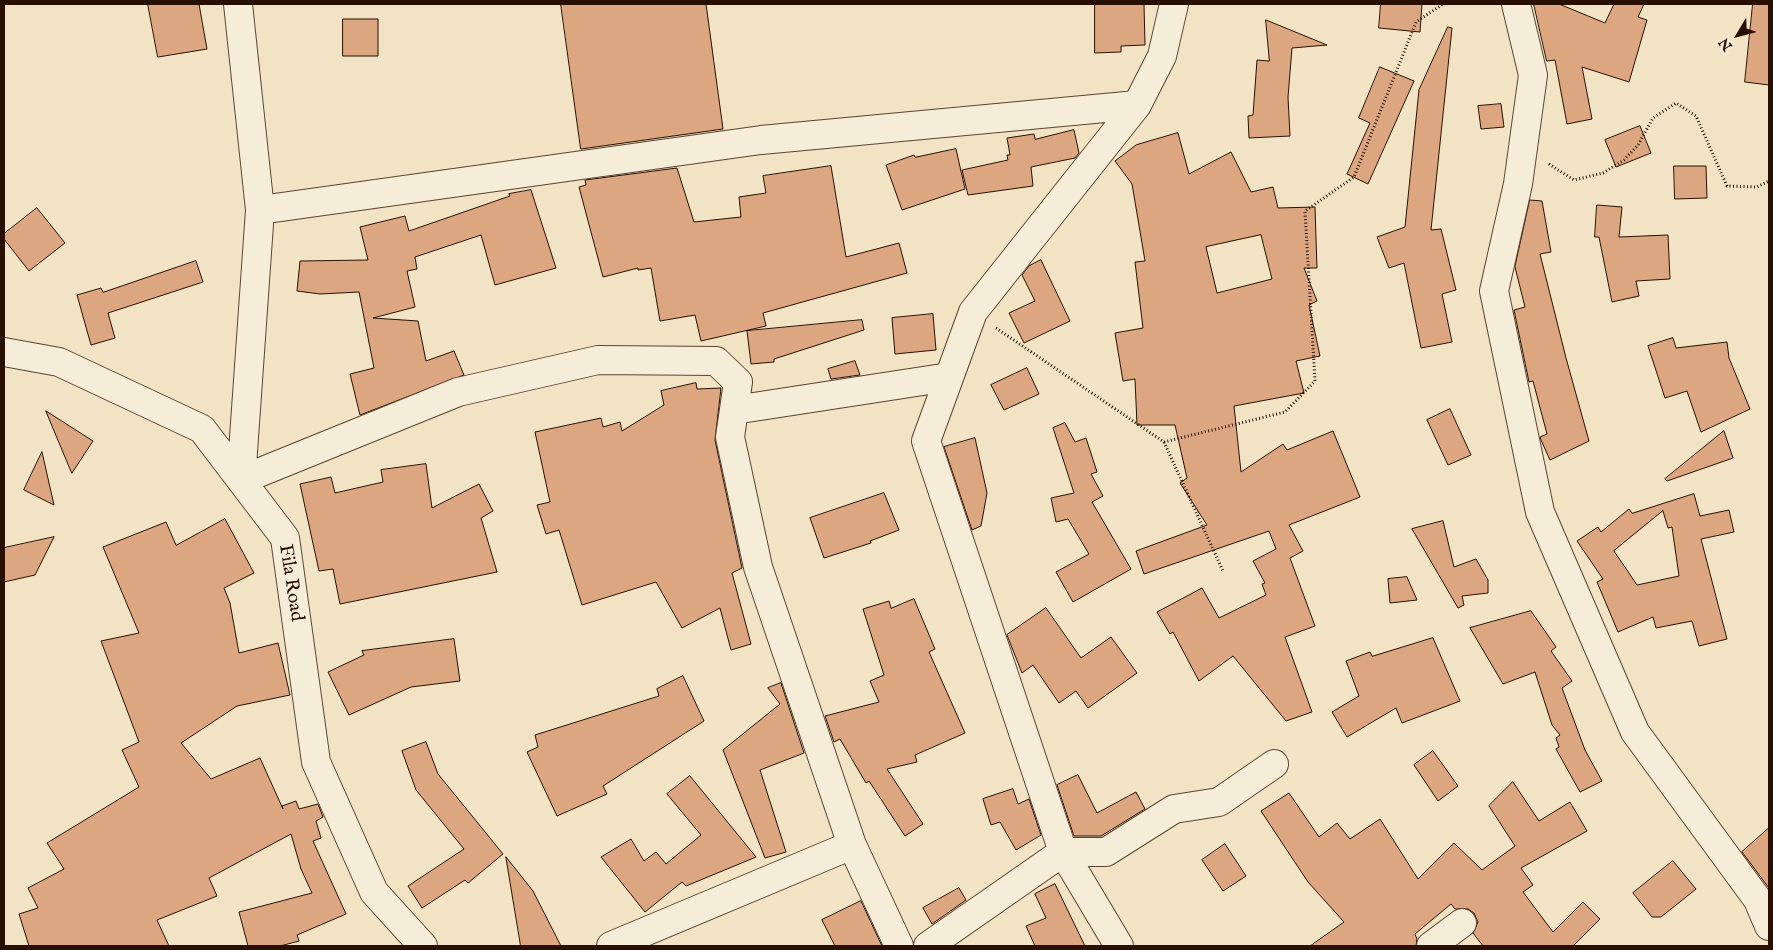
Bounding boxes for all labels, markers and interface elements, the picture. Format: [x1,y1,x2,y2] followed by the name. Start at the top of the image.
[1713,10,1763,60] north arrow
[1715,34,1737,54] text: N
[273,543,307,623] street label: Fila Road

